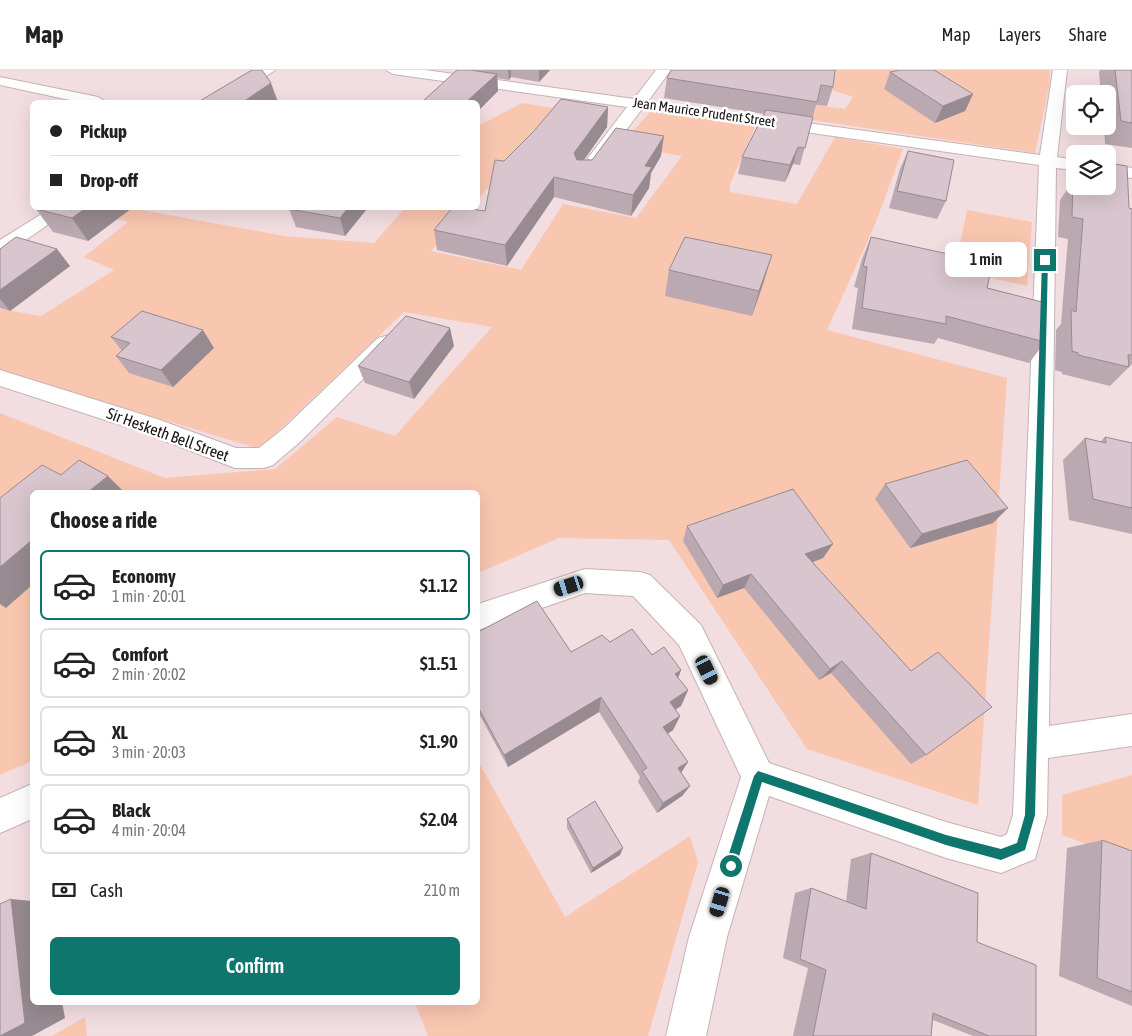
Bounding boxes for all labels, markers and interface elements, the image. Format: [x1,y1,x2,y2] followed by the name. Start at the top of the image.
[25,21,64,48] text: Map
[941,24,970,45] text: Map
[998,24,1041,45] text: Layers
[1069,24,1107,45] text: Share
[1066,85,1116,195] map controls
[1066,85,1116,135] button: locate
[632,94,776,130] street label: Jean Maurice Prudent Street
[80,120,127,142] text: Pickup
[1066,145,1116,195] button: layers
[80,169,138,191] text: Drop-off
[945,242,1028,278] callout: 1 min
[1034,249,1056,271] route end
[970,250,1002,268] text: 1 min
[104,404,232,465] street label: Sir Hesketh Bell Street
[50,507,157,533] text: Choose a ride
[52,563,97,608] icon: car
[112,565,176,587] text: Economy
[420,574,458,596] text: $1.12
[552,574,585,598] car
[112,587,186,605] text: 1 min · 20:01
[52,641,97,686] icon: car
[112,643,168,665] text: Comfort
[420,652,458,674] text: $1.51
[693,653,720,687] car
[112,665,186,683] text: 2 min · 20:02
[52,719,97,764] icon: car
[112,721,128,743] text: XL
[420,730,458,752] text: $1.90
[112,743,186,761] text: 3 min · 20:03
[52,797,97,842] icon: car
[112,799,150,821] text: Black
[420,808,458,830] text: $2.04
[112,821,186,839] text: 4 min · 20:04
[720,855,742,877] route start
[50,876,78,904] icon: cash
[90,879,123,901] text: Cash
[424,881,460,899] text: 210 m
[708,885,731,919] car
[50,937,460,995] button: Confirm

